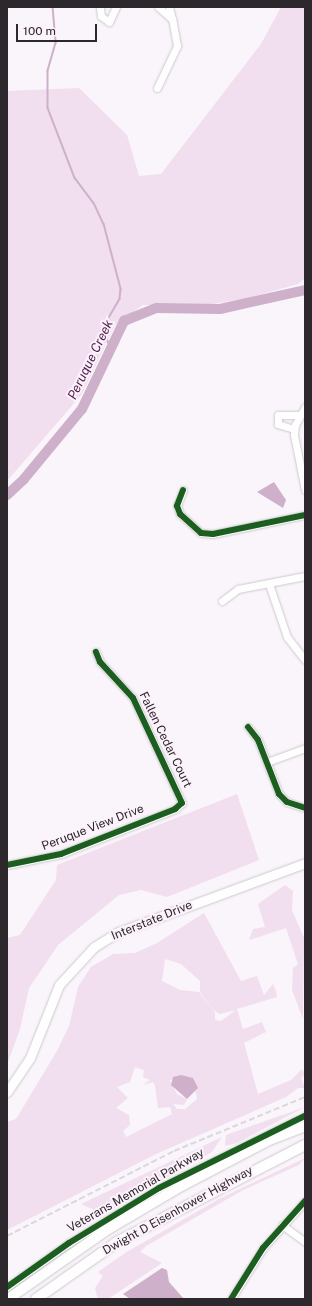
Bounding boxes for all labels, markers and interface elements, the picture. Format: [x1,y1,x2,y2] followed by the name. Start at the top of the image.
[18,16,99,42] scale bar
[23,24,56,38] text: 100 m
[65,318,117,402] water label: Peruque Creek
[136,690,194,790] street label: Fallen Cedar Court
[40,802,146,854] street label: Peruque View Drive
[109,898,195,944] street label: Interstate Drive
[65,1146,207,1236] street label: Veterans Memorial Parkway
[100,1164,256,1258] street label: Dwight D Eisenhower Highway

